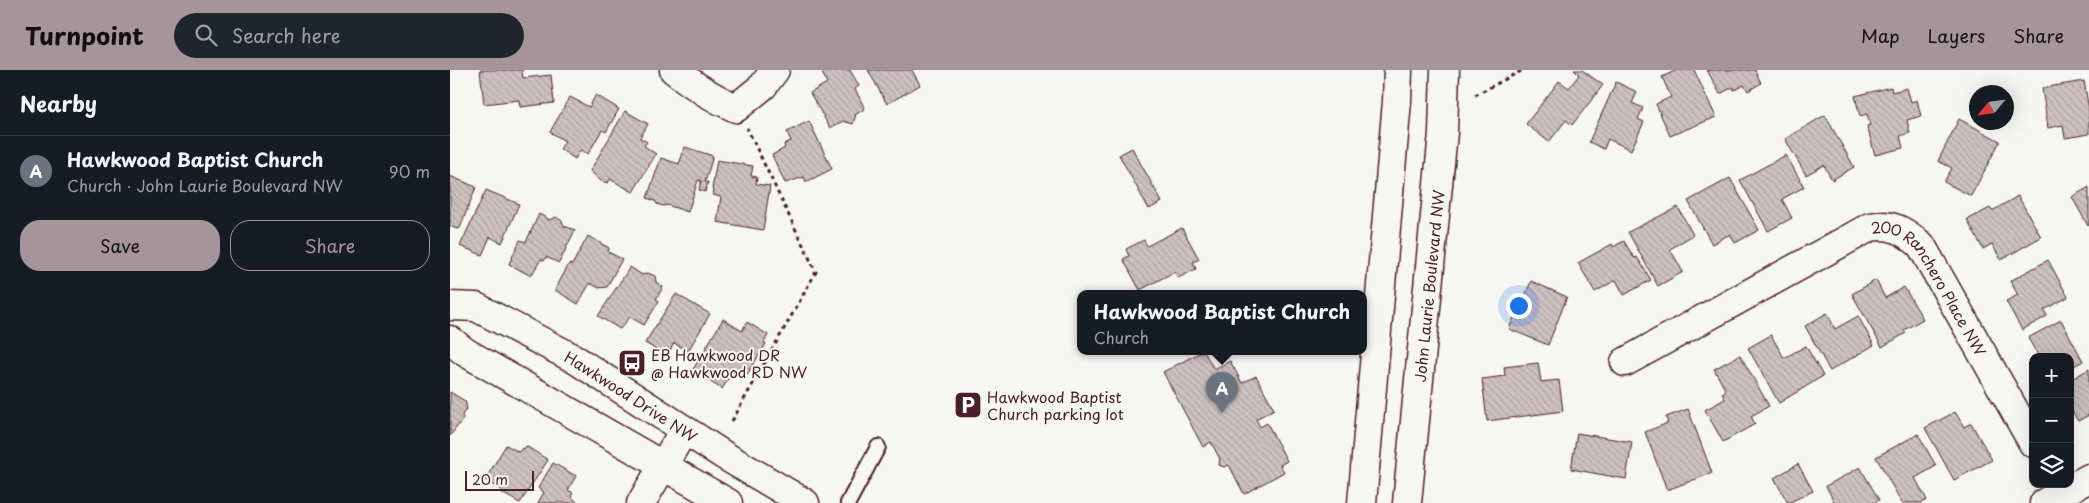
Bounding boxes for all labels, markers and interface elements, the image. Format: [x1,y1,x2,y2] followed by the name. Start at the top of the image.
[174,13,524,58] search box
[25,17,144,53] text: Turnpoint
[192,21,220,49] icon: search
[232,21,341,49] text: Search here
[1861,22,1900,49] text: Map
[1928,22,1985,49] text: Layers
[2013,22,2064,49] text: Share
[1969,85,2014,130] north arrow
[20,87,97,119] text: Nearby
[67,145,323,173] text: Hawkwood Baptist Church
[30,159,42,183] text: A
[389,159,430,183] text: 90 m
[67,173,343,197] text: Church · John Laurie Boulevard NW
[1407,188,1449,383] street label: John Laurie Boulevard NW
[1870,214,1993,360] street label: 200 Ranchero Place NW
[20,220,220,271] button: Save
[230,220,430,271] button: Share
[1077,290,1367,355] popup
[1506,293,1532,319] your location
[1094,297,1350,325] text: Hawkwood Baptist Church
[1094,325,1149,349] text: Church
[651,343,807,383] place label: EB Hawkwood DR @ Hawkwood RD NW
[561,344,702,447] street label: Hawkwood Drive NW
[617,348,647,378] bus stop icon: EB Hawkwood DR @ Hawkwood RD NW
[2029,353,2074,488] map controls
[2029,353,2074,398] button: +
[1206,372,1238,413] pin: A
[987,385,1124,425] place label: Hawkwood Baptist Church parking lot
[953,390,983,420] parking icon: Hawkwood Baptist Church parking lot
[2029,398,2074,443] button: −
[2029,443,2074,488] button: layers
[465,468,534,491] scale bar
[472,469,508,490] text: 20 m

